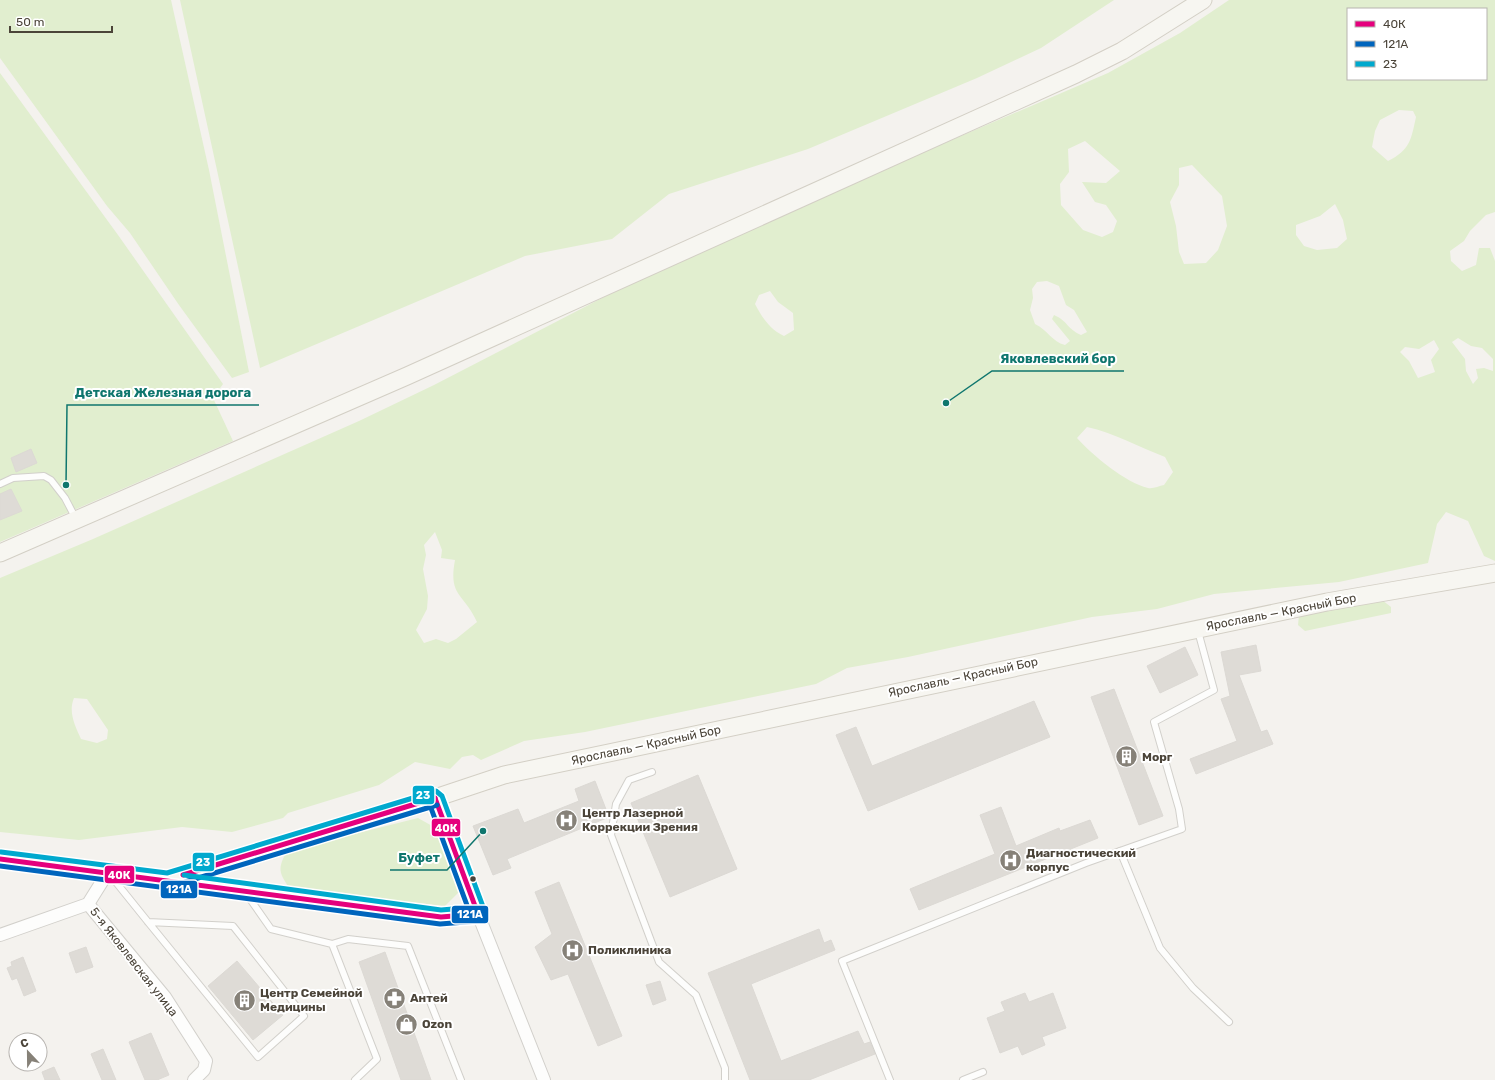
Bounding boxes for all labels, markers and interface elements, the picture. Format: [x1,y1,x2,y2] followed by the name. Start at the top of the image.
[10,8,112,34] scale bar
[1347,8,1487,80] legend
[16,15,44,29] text: 50 m
[1383,17,1406,31] text: 40К
[1383,37,1408,51] text: 121А
[1383,57,1397,71] text: 23
[992,346,1124,371] callout: Яковлевский бор
[1000,351,1116,366] text: Яковлевский бор
[67,380,259,405] callout: Детская Железная дорога
[75,385,251,400] text: Детская Железная дорога
[1205,591,1357,633] street label: Ярославль — Красный Бор
[887,654,1039,700] street label: Ярославль — Красный Бор
[570,722,722,768] street label: Ярославль — Красный Бор
[1114,744,1140,770] building icon: Морг
[1142,750,1173,764] place label: Морг
[412,785,435,805] line badge: 23
[416,789,430,802] text: 23
[582,806,698,834] place label: Центр Лазерной Коррекции Зрения
[553,807,579,833] hospital icon: Центр Лазерной Коррекции Зрения
[431,818,461,837] line badge: 40К
[435,822,458,835] text: 40К
[390,845,447,870] callout: Буфет
[1026,846,1136,874] place label: Диагностический корпус
[998,847,1024,873] hospital icon: Диагностический корпус
[398,850,440,865] text: Буфет
[192,852,215,872] line badge: 23
[196,856,210,869] text: 23
[104,865,135,884] line badge: 40К
[108,869,131,882] text: 40К
[468,874,478,884] unlabelled marker
[160,880,198,899] line badge: 121А
[166,883,192,896] text: 121А
[87,905,181,1019] street label: 5-я Яковлевская улица
[451,905,489,924] line badge: 121А
[457,908,483,921] text: 121А
[559,937,585,963] hospital icon: Поликлиника
[588,943,671,957] place label: Поликлиника
[382,985,408,1011] pharmacy icon: Антей
[260,986,363,1014] place label: Центр Семейной Медицины
[232,987,258,1013] building icon: Центр Семейной Медицины
[410,991,448,1005] place label: Антей
[394,1011,420,1037] shop icon: Ozon
[422,1017,452,1031] place label: Ozon
[8,1032,48,1072] north arrow
[18,1036,31,1051] text: С

